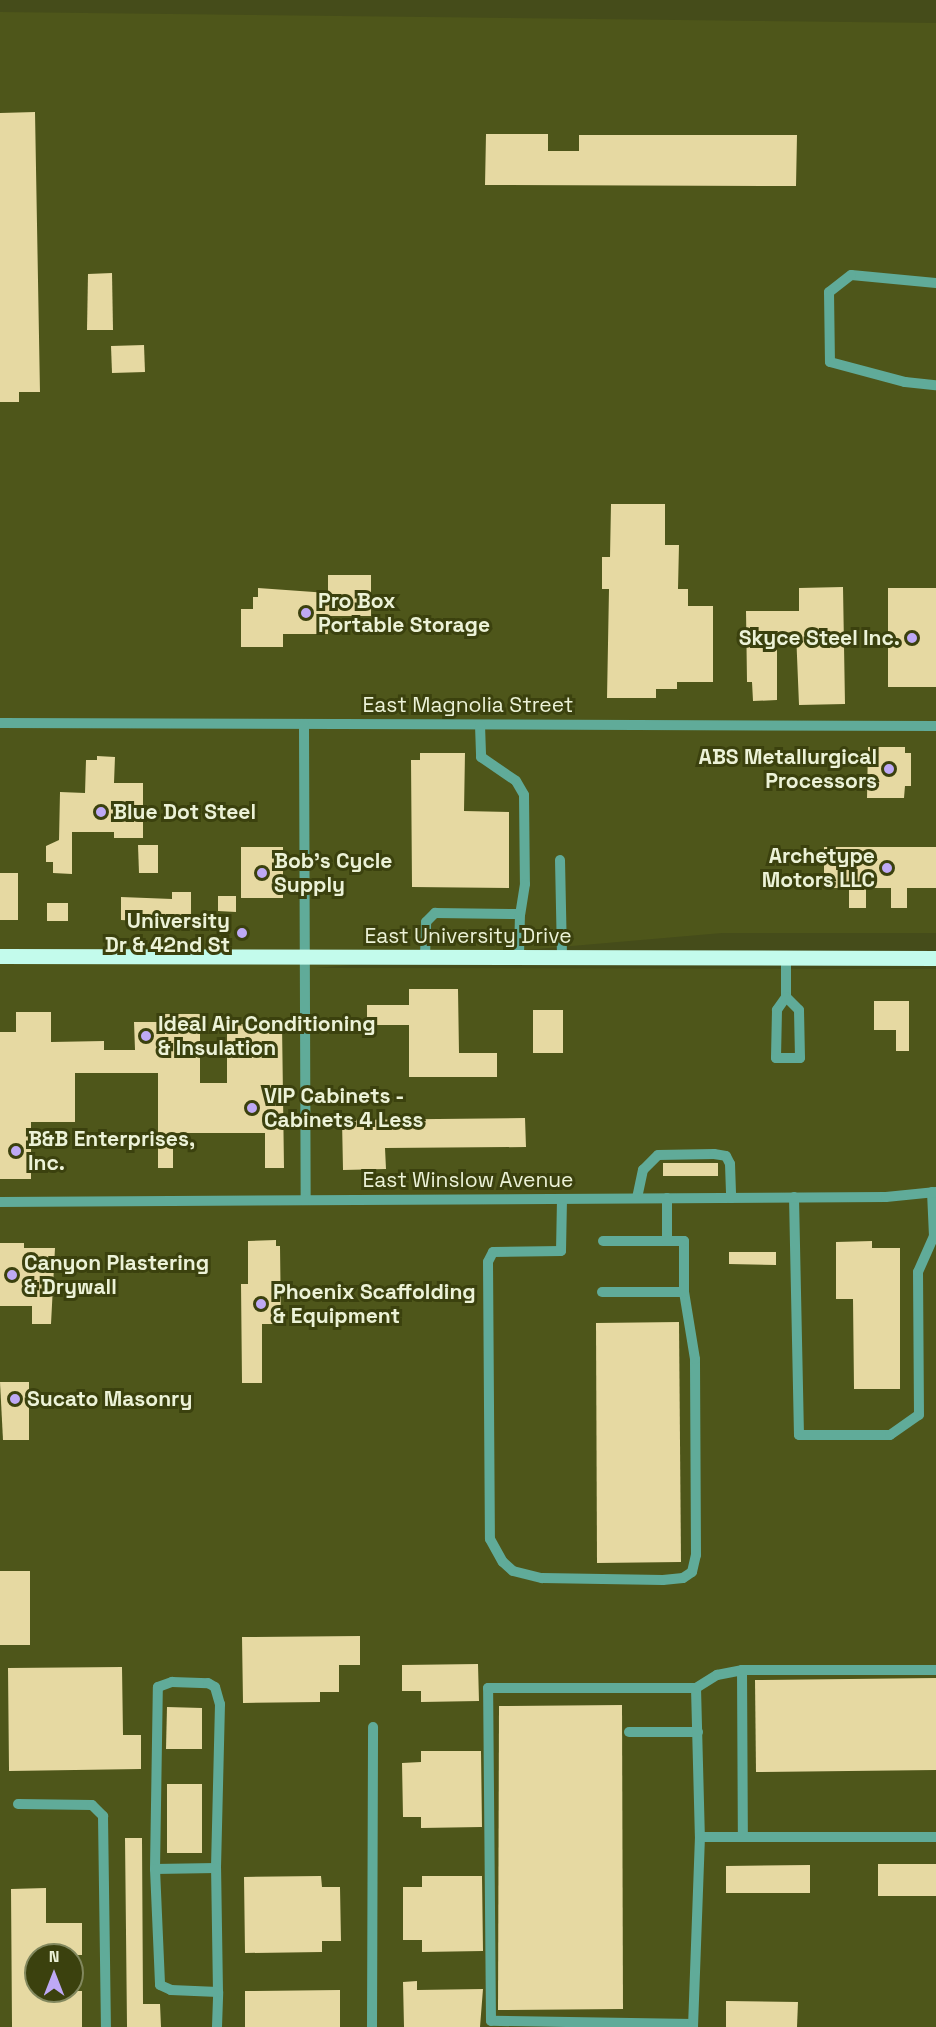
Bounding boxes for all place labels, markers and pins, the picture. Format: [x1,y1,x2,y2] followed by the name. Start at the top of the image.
[318,588,490,638] place label: Pro Box Portable Storage
[299,606,313,620] marker: Pro Box Portable Storage
[739,625,900,651] place label: Skyce Steel Inc.
[905,631,919,645] marker: Skyce Steel Inc.
[699,744,877,794] place label: ABS Metallurgical Processors
[882,762,896,776] marker: ABS Metallurgical Processors
[113,799,256,825] place label: Blue Dot Steel
[94,805,108,819] marker: Blue Dot Steel
[762,843,875,893] place label: Archetype Motors LLC
[274,848,392,898] place label: Bob's Cycle Supply
[880,861,894,875] marker: Archetype Motors LLC
[255,866,269,880] marker: Bob's Cycle Supply
[105,908,230,958] place label: University Dr & 42nd St
[235,926,249,940] marker: University Dr & 42nd St
[158,1011,376,1061] place label: Ideal Air Conditioning & Insulation
[139,1029,153,1043] marker: Ideal Air Conditioning & Insulation
[264,1083,423,1133] place label: VIP Cabinets - Cabinets 4 Less
[245,1101,259,1115] marker: VIP Cabinets - Cabinets 4 Less
[28,1126,195,1176] place label: B&B Enterprises, Inc.
[9,1144,23,1158] marker: B&B Enterprises, Inc.
[24,1250,209,1300] place label: Canyon Plastering & Drywall
[5,1268,19,1282] marker: Canyon Plastering & Drywall
[273,1279,476,1329] place label: Phoenix Scaffolding & Equipment
[254,1297,268,1311] marker: Phoenix Scaffolding & Equipment
[27,1386,192,1412] place label: Sucato Masonry
[8,1392,22,1406] marker: Sucato Masonry

